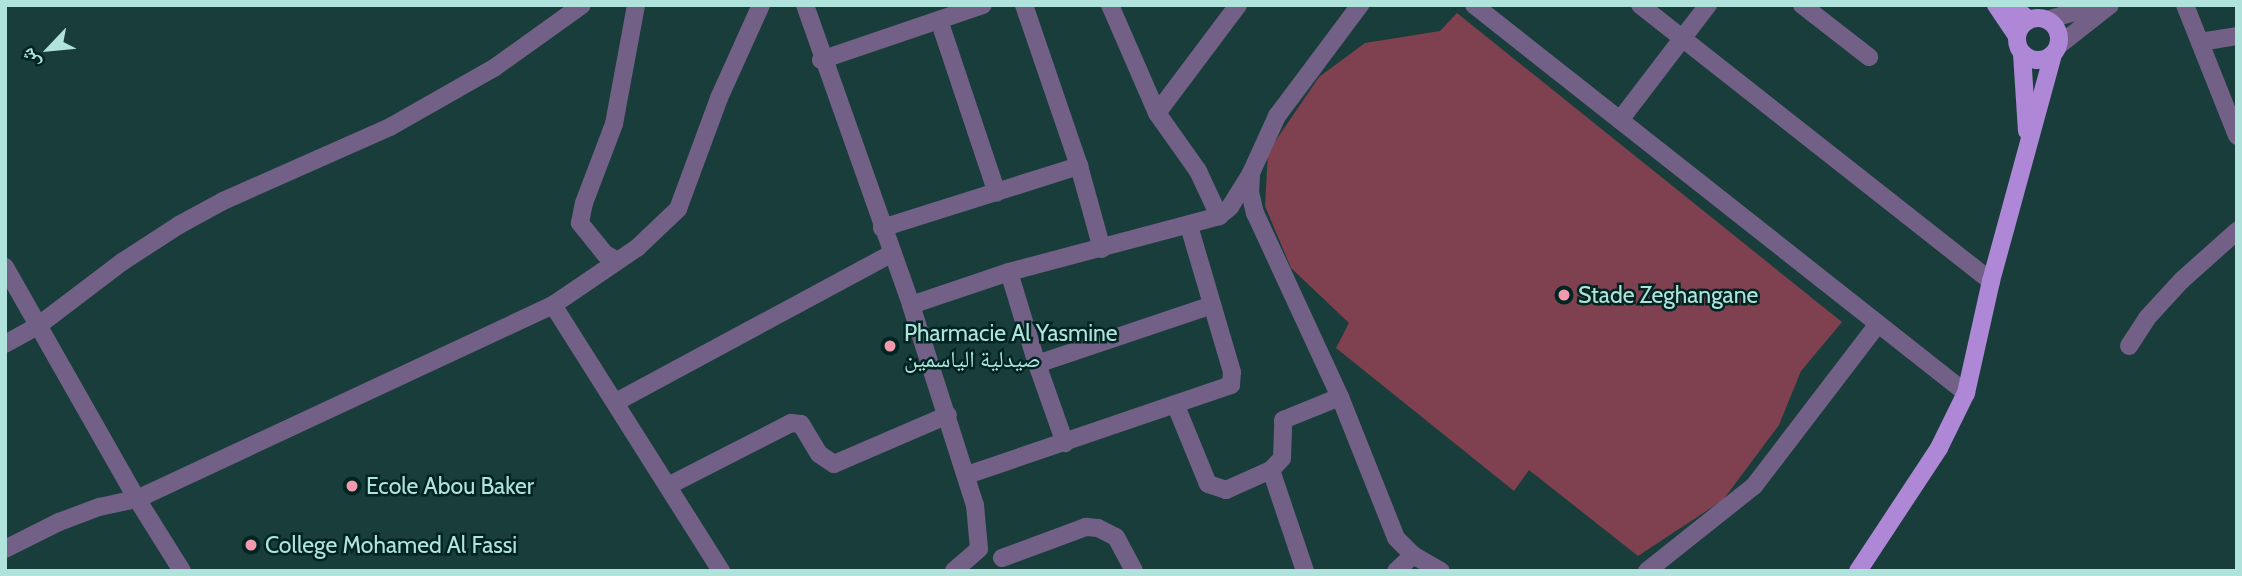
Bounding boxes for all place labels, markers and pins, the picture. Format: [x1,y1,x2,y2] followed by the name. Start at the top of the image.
[1578,281,1758,309] place label: Stade Zeghangane
[1556,287,1572,303] marker: Stade Zeghangane
[904,319,1118,373] place label: Pharmacie Al Yasmine صيدلية الياسمين
[882,338,898,354] marker: Pharmacie Al Yasmine صيدلية الياسمين
[366,472,534,500] place label: Ecole Abou Baker
[344,478,360,494] marker: Ecole Abou Baker
[265,531,517,559] place label: College Mohamed Al Fassi
[243,537,259,553] marker: College Mohamed Al Fassi

